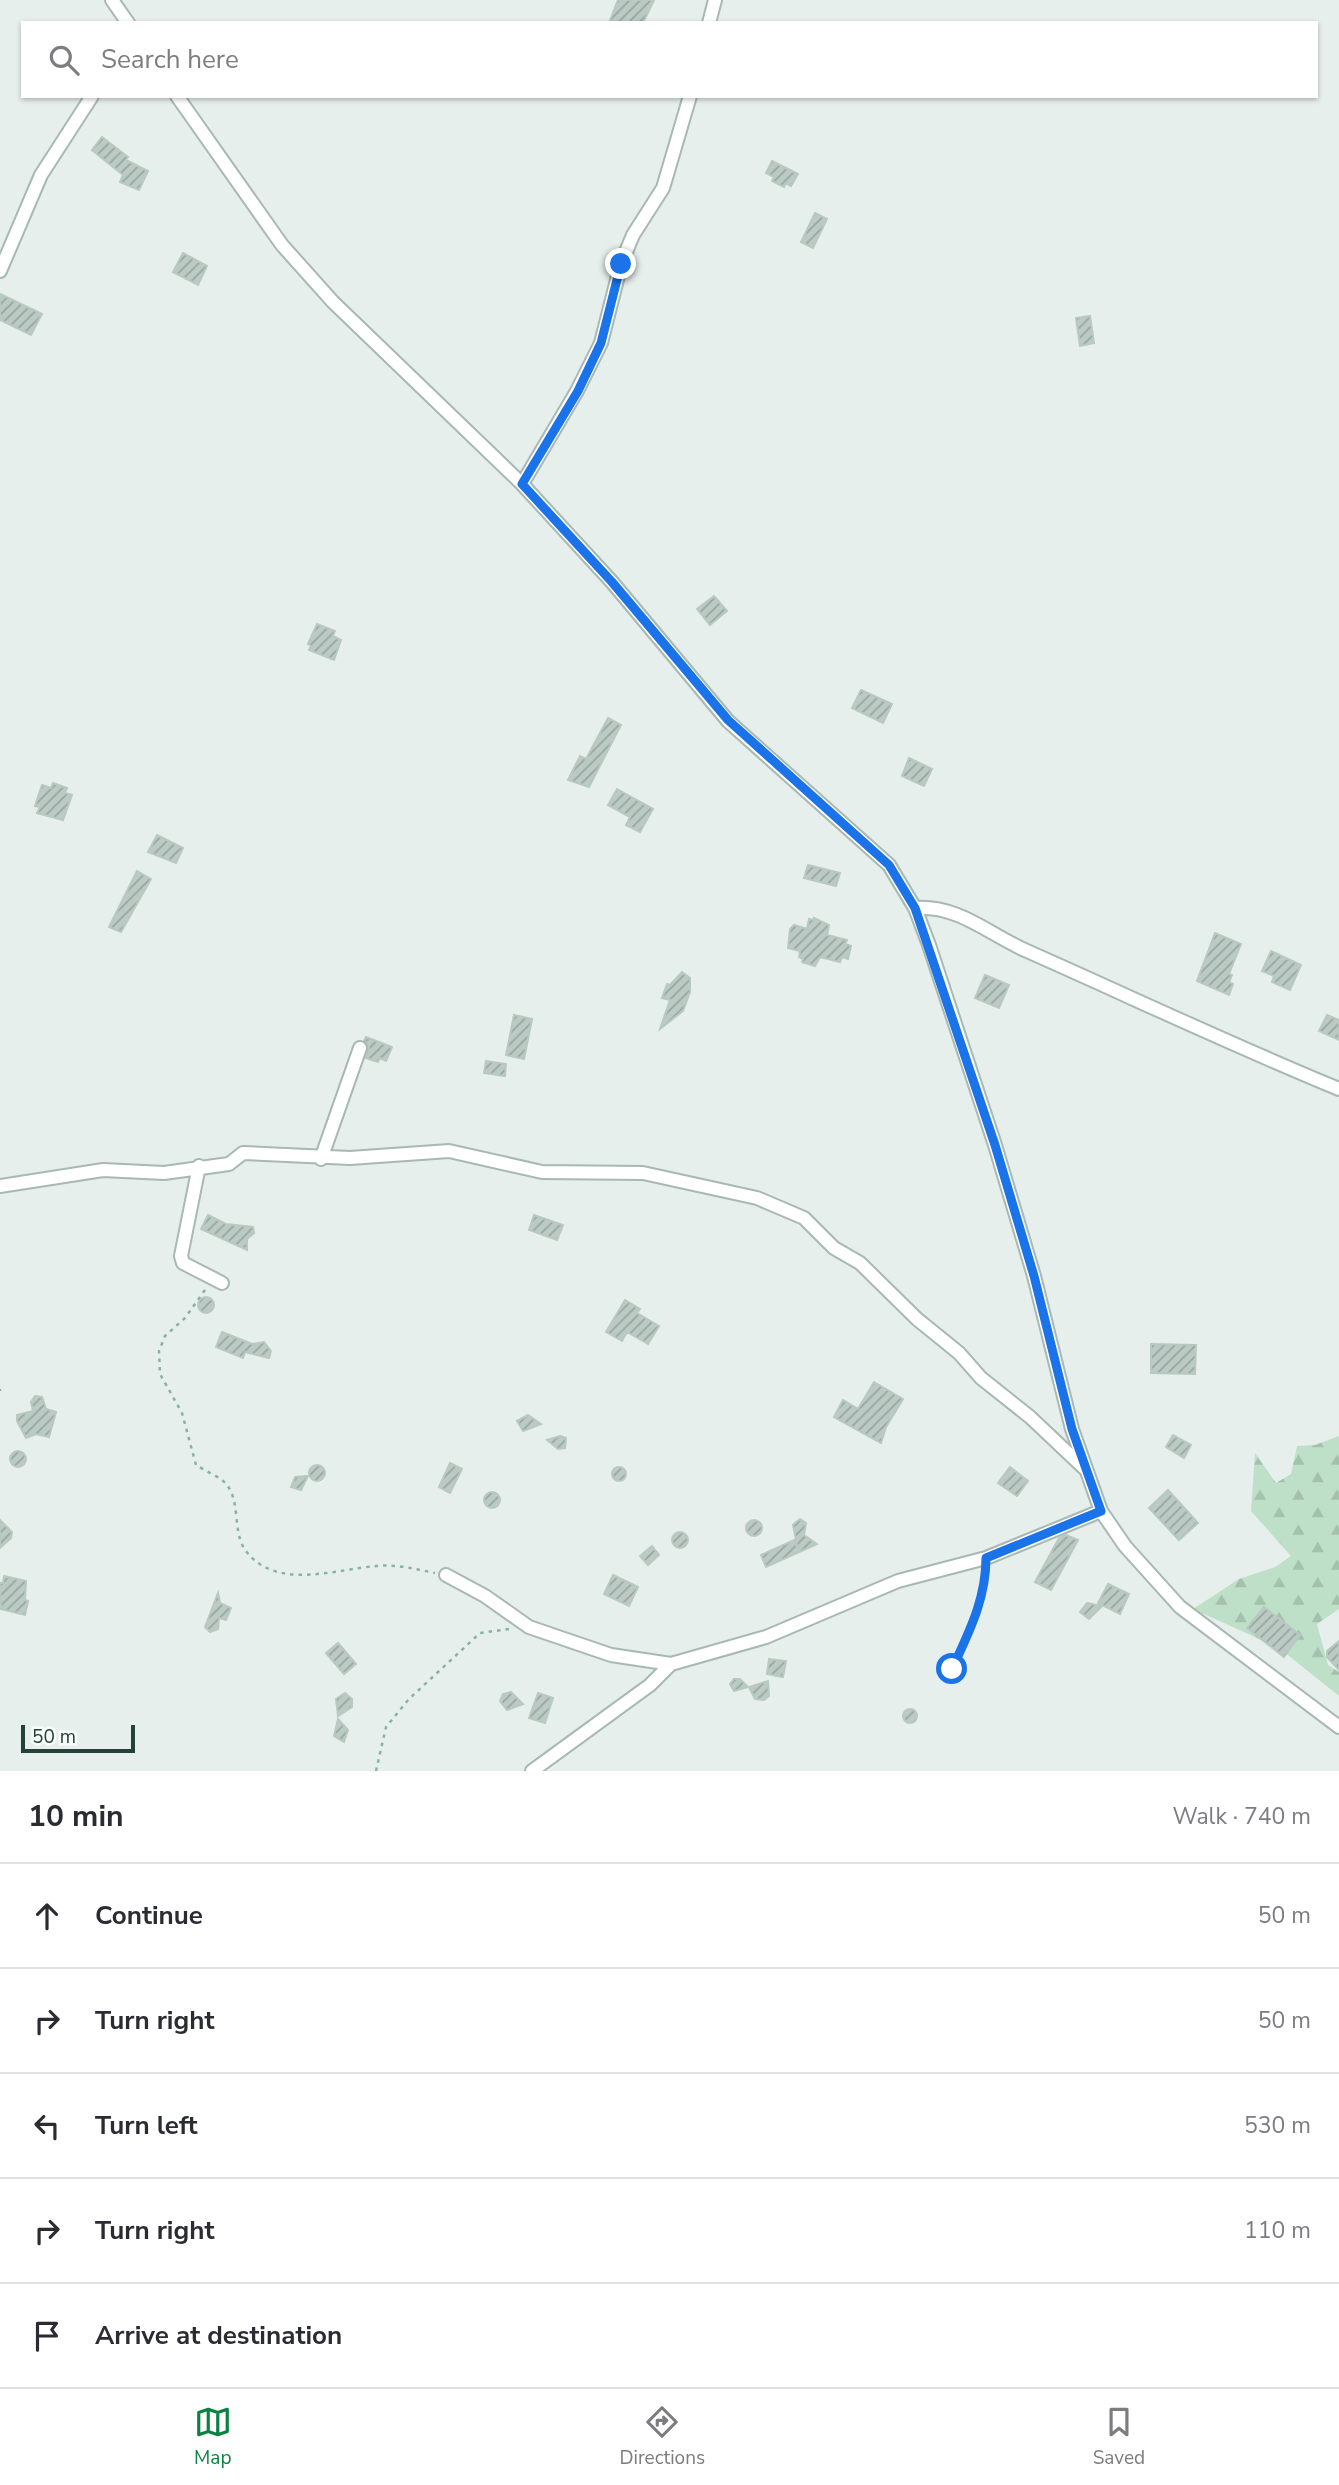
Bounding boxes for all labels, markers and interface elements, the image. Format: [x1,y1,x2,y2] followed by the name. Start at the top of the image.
[21,21,1318,98] search box
[45,41,83,79] icon: search
[101,42,239,77] text: Search here
[605,248,636,279] route end
[936,1653,967,1684] route start
[21,1722,135,1754] scale bar
[32,1724,76,1750] text: 50 m
[28,1796,124,1837] text: 10 min
[1172,1801,1311,1832] text: Walk · 740 m
[28,1897,66,1935] icon: ahead
[95,1898,203,1933] text: Continue
[1258,1900,1311,1931] text: 50 m
[28,2002,66,2040] icon: right
[95,2003,214,2038] text: Turn right
[1258,2005,1311,2036] text: 50 m
[28,2107,66,2145] icon: left
[95,2108,198,2143] text: Turn left
[1244,2110,1311,2141] text: 530 m
[28,2212,66,2250] icon: right
[95,2213,214,2248] text: Turn right
[1244,2215,1311,2246] text: 110 m
[28,2317,66,2355] icon: arrive
[95,2318,342,2353] text: Arrive at destination
[194,2403,232,2471] tab: Map
[619,2403,705,2471] tab: Directions
[1093,2403,1145,2471] tab: Saved

